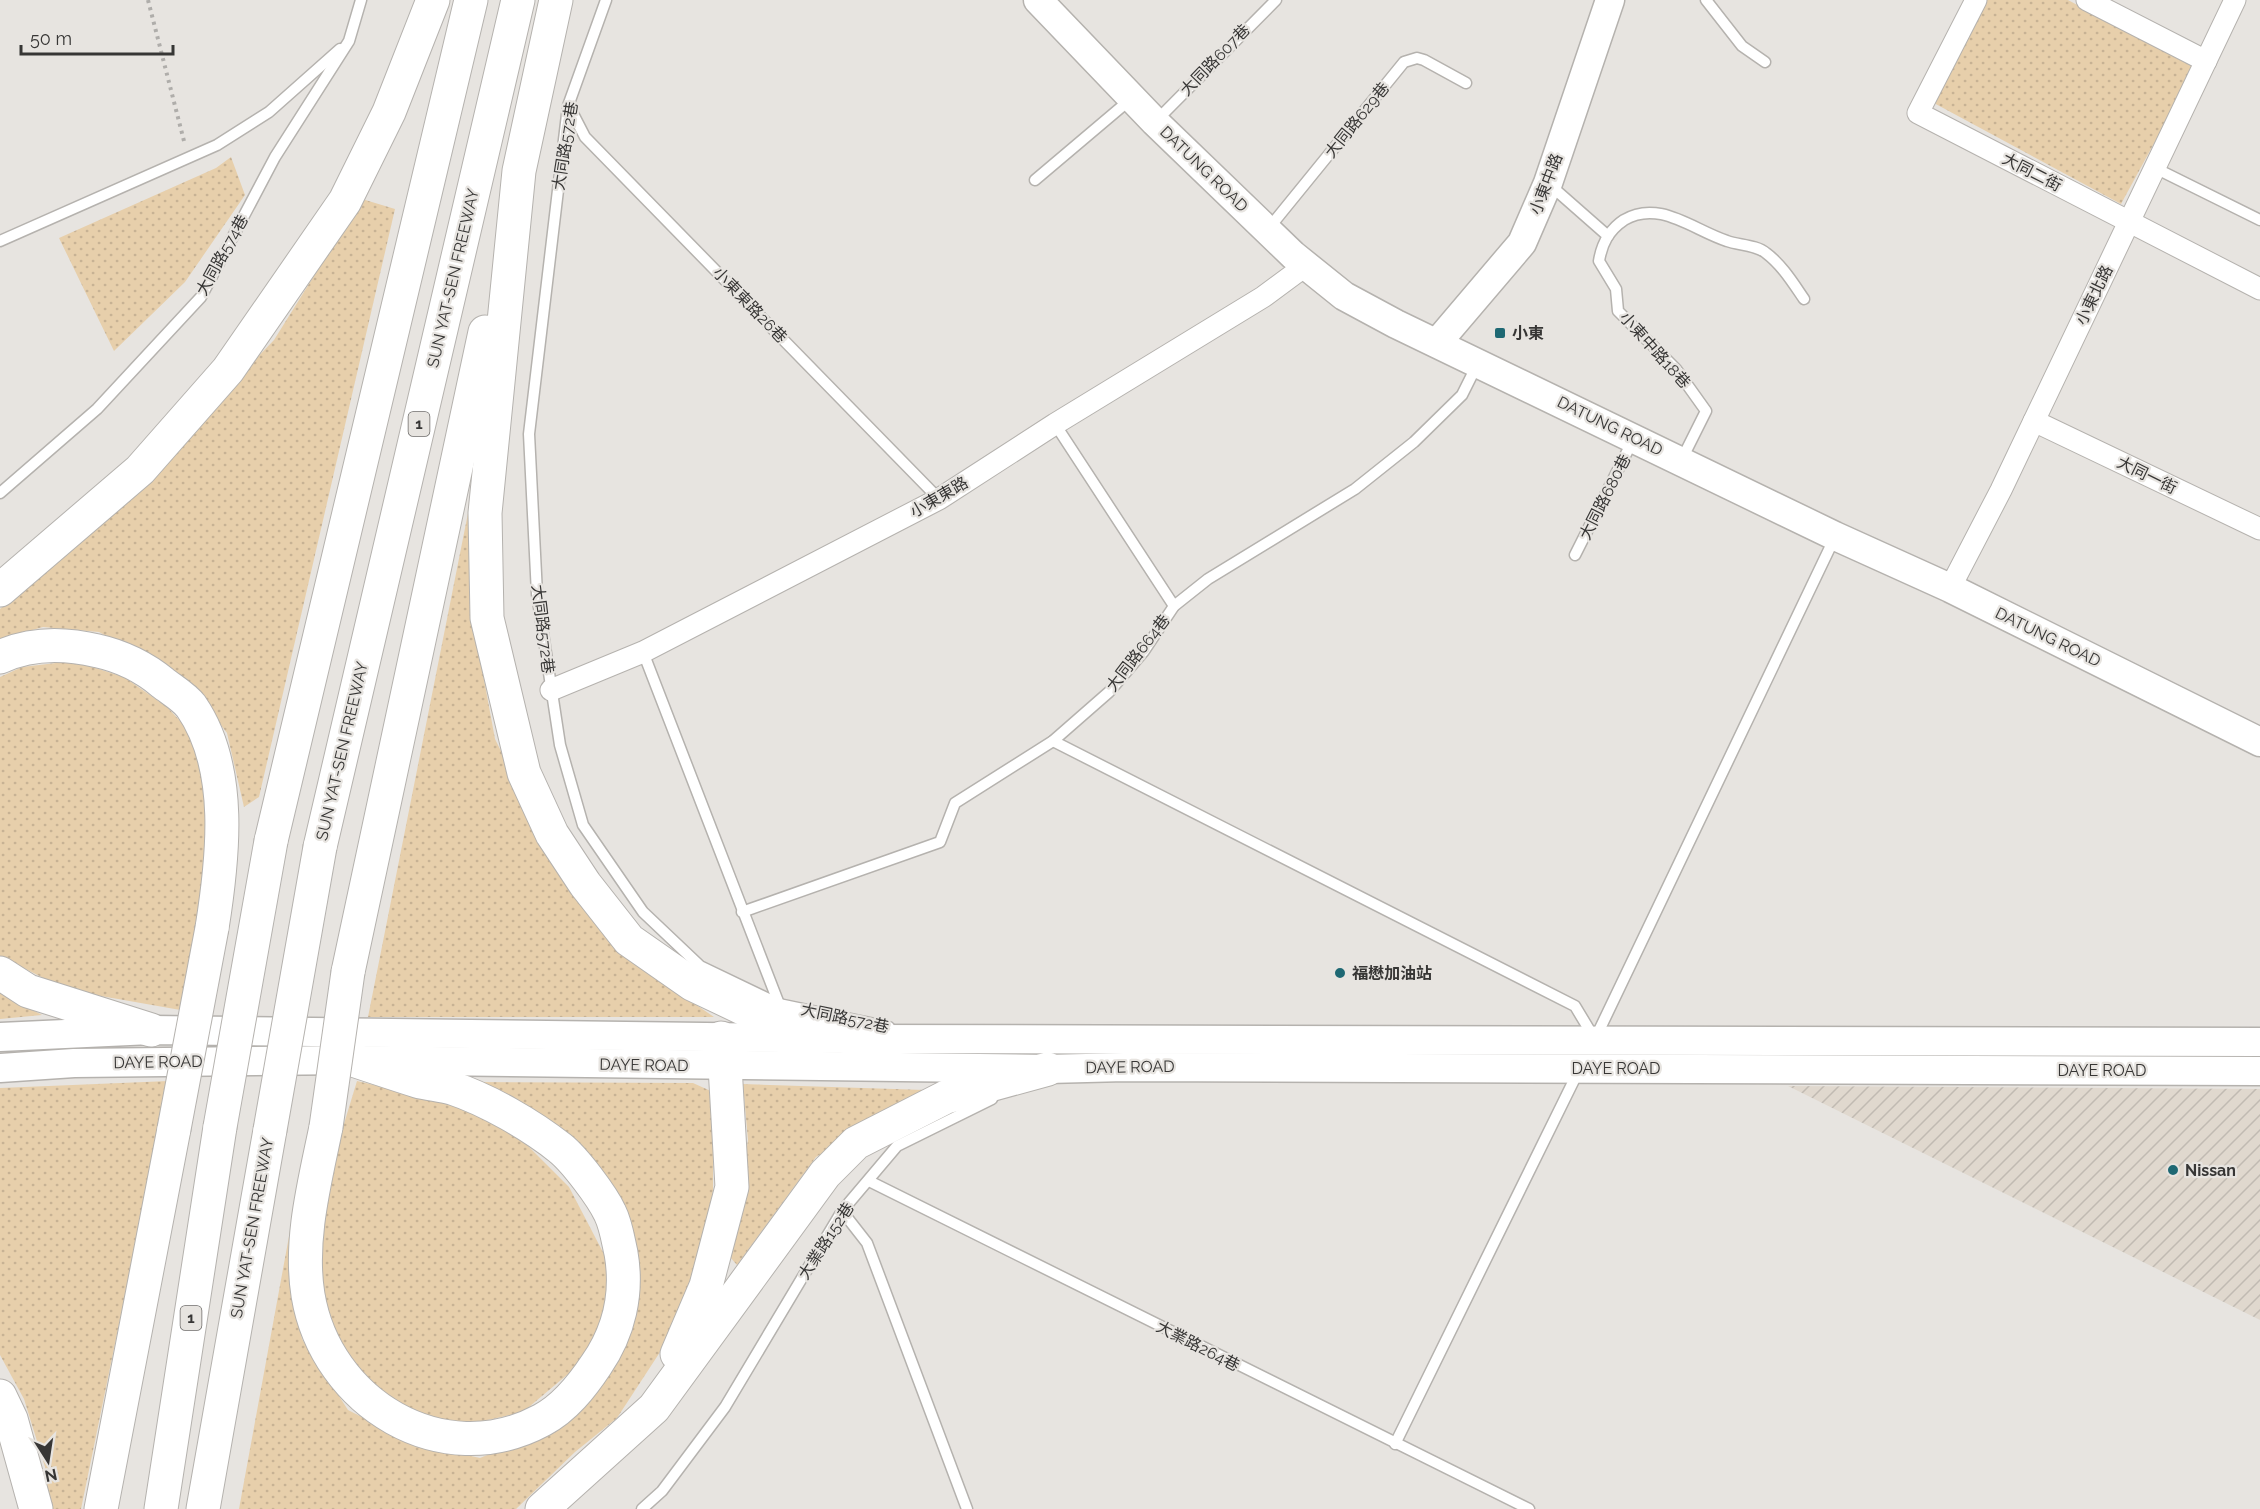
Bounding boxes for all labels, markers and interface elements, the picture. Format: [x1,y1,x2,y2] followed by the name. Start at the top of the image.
[21,18,172,56] scale bar
[1176,20,1254,100] street label: 大同路607巷
[30,28,72,49] text: 50 m
[1321,79,1393,161] street label: 大同路629巷
[549,100,581,192] street label: 大同路572巷
[1156,122,1252,216] street label: DATUNG ROAD
[1999,149,2065,195] street label: 大同二街
[1526,151,1566,217] street label: 小東中路
[423,186,483,369] street label: SUN YAT-SEN FREEWAY
[192,211,252,299] street label: 大同路574巷
[2071,262,2117,328] street label: 小東北路
[709,263,791,347] street label: 小東東路26巷
[1616,308,1694,392] street label: 小東中路18巷
[1512,324,1544,343] place label: 小東
[1493,326,1507,340] marker: 小東
[1554,392,1666,460] street label: DATUNG ROAD
[408,412,430,436] road number: 1
[1575,451,1635,543] street label: 大同路680巷
[2114,452,2180,498] street label: 大同一街
[907,473,971,521] street label: 小東東路
[528,583,558,675] street label: 大同路572巷
[1992,603,2104,671] street label: DATUNG ROAD
[1102,611,1174,695] street label: 大同路664巷
[312,659,372,842] street label: SUN YAT-SEN FREEWAY
[1352,964,1432,983] place label: 福懋加油站
[1333,966,1347,980] marker: 福懋加油站
[799,999,891,1037] street label: 大同路572巷
[113,1052,203,1072] street label: DAYE ROAD
[599,1055,689,1075] street label: DAYE ROAD
[1085,1057,1175,1077] street label: DAYE ROAD
[1571,1059,1661,1078] street label: DAYE ROAD
[2057,1061,2147,1080] street label: DAYE ROAD
[227,1136,277,1320] street label: SUN YAT-SEN FREEWAY
[2185,1161,2236,1180] place label: Nissan
[2166,1163,2180,1177] marker: Nissan
[794,1199,858,1283] street label: 大業路152巷
[180,1306,201,1330] road number: 1
[1153,1317,1243,1375] street label: 大業路264巷
[18,1431,78,1491] north arrow
[43,1465,59,1486] text: N

